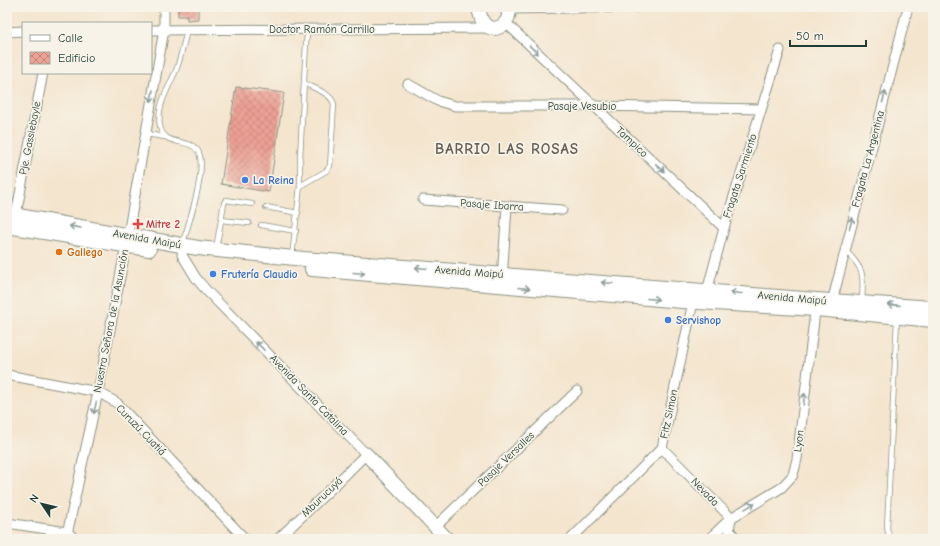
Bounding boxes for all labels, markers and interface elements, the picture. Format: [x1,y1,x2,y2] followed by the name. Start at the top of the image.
[22,22,152,74] legend
[790,22,866,48] scale bar
[269,23,375,36] street label: Doctor Ramón Carrillo
[796,29,824,43] text: 50 m
[58,31,83,45] text: Calle
[529,45,539,54] one-way arrow
[58,51,95,65] text: Edificio
[148,89,156,102] one-way arrow
[881,91,889,104] one-way arrow
[16,100,44,176] street label: Pje. Gassiebayle
[548,100,616,113] street label: Pasaje Vesubio
[849,109,887,209] street label: Fragata La Argentina
[613,124,651,160] street label: Tampico
[720,132,760,220] street label: Fragata Sarmiento
[435,140,579,158] district label: BARRIO LAS ROSAS
[654,163,665,172] one-way arrow
[253,174,294,187] place label: La Reina
[240,175,250,185] marker: La Reina
[460,196,524,214] street label: Pasaje Ibarra
[848,217,856,230] one-way arrow
[146,218,181,231] place label: Mitre 2
[133,219,143,229] marker: Mitre 2
[69,223,82,231] one-way arrow
[112,227,182,251] street label: Avenida Maipú
[67,246,103,259] place label: Gallego
[54,247,64,257] marker: Gallego
[91,248,131,394] street label: Nuestra Señora de la Asunción
[434,263,504,281] street label: Avenida Maipú
[415,265,428,272] one-way arrow
[221,268,298,281] place label: Frutería Claudio
[208,269,218,279] marker: Frutería Claudio
[352,270,365,277] one-way arrow
[601,279,614,286] one-way arrow
[517,284,530,291] one-way arrow
[757,289,827,307] street label: Avenida Maipú
[730,290,743,297] one-way arrow
[646,295,659,302] one-way arrow
[888,302,901,309] one-way arrow
[676,314,721,327] place label: Servishop
[663,315,673,325] marker: Servishop
[255,341,265,351] one-way arrow
[267,352,351,438] street label: Avenida Santa Catalina
[657,388,681,440] street label: Fitz Simon
[801,393,808,406] one-way arrow
[90,401,98,414] one-way arrow
[113,402,169,458] street label: Curuzú Cuatiá
[475,428,537,489] street label: Pasaje Versalles
[791,429,807,453] street label: Lyon
[299,474,345,520] street label: Mburucuyá
[688,475,722,509] street label: Nevada
[22,484,62,524] north arrow
[27,492,42,505] text: N
[744,502,756,510] one-way arrow

